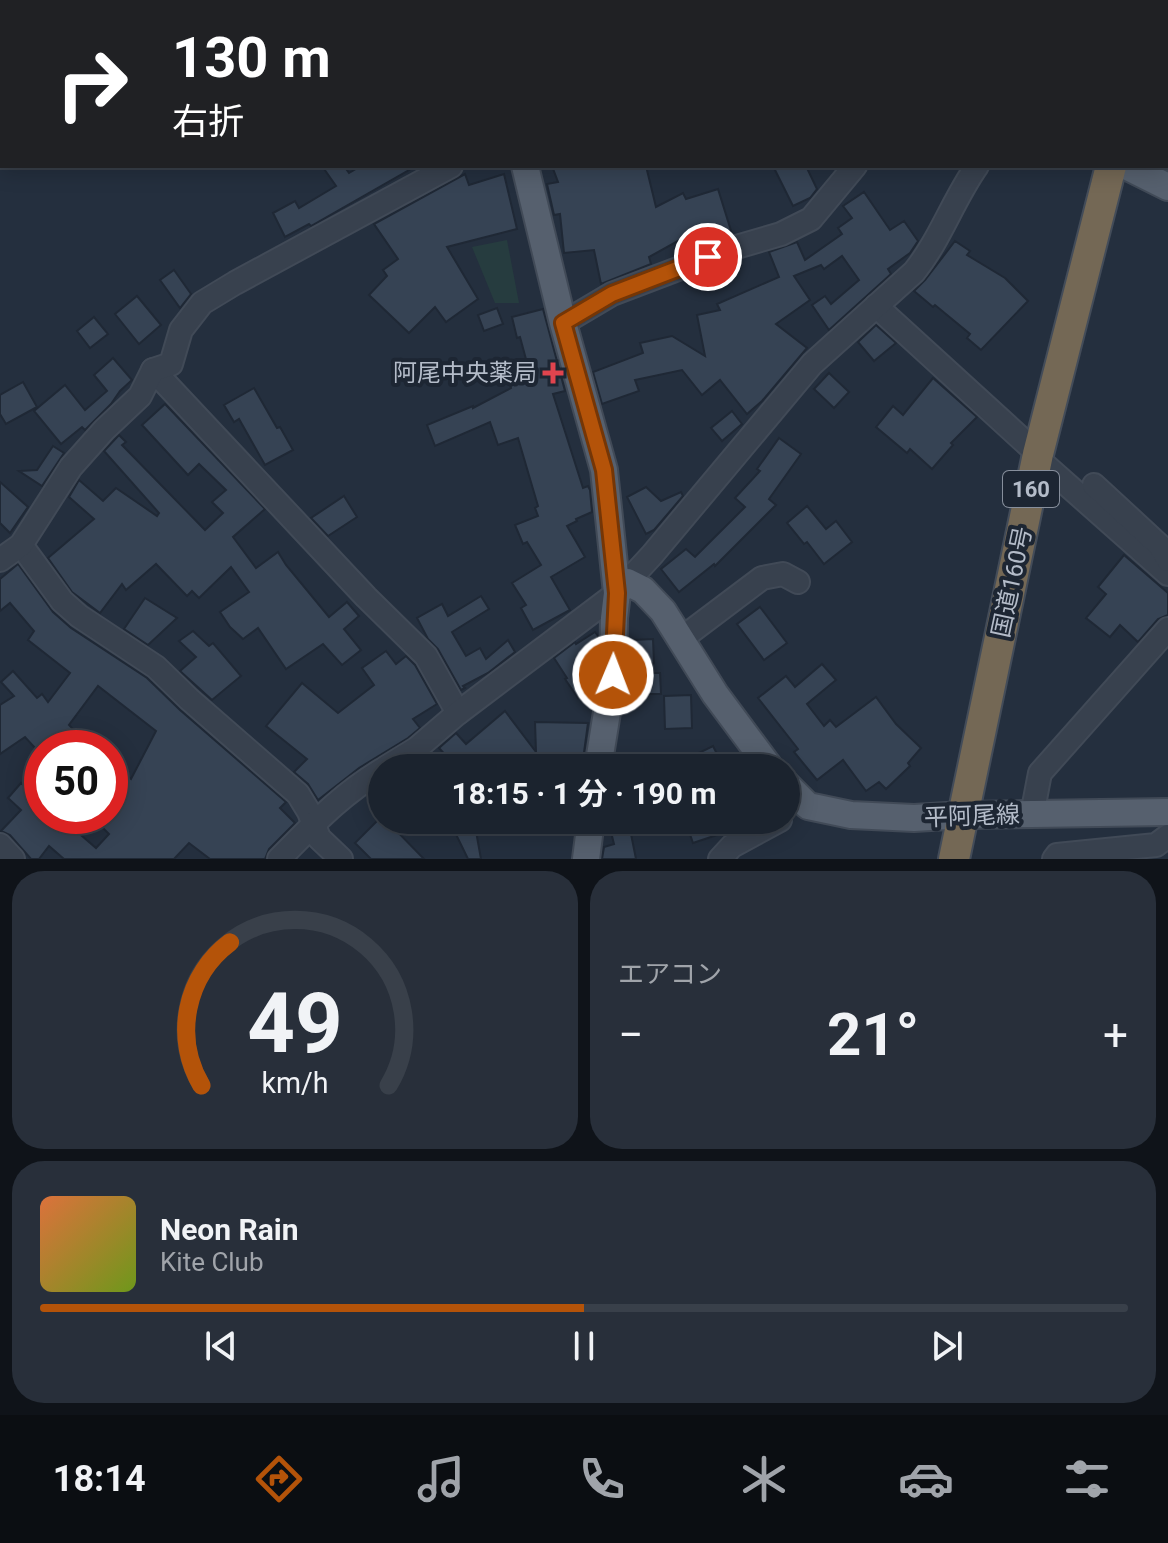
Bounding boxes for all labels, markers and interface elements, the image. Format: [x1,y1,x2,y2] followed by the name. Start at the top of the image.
[172,25,331,91] text: 130 m
[40,32,144,136] icon: right
[172,101,244,143] text: 右折
[674,223,742,291] pin
[686,235,730,279] icon: arrive
[393,359,537,387] place label: 阿尾中央薬局
[544,364,562,382] marker: 阿尾中央薬局
[1003,471,1059,507] road number: 160
[987,524,1037,640] street label: 国道160号
[571,633,655,717] position arrow
[24,730,128,834] speed limit sign: 50
[452,776,716,811] text: 18:15 · 1 分 · 190 m
[924,800,1020,832] street label: 平阿尾線
[618,959,722,989] text: エアコン
[247,975,343,1072] text: 49
[827,999,919,1070] text: 21°
[618,1009,643,1061] text: −
[1103,1009,1128,1061] text: +
[261,1066,329,1100] text: km/h
[160,1212,299,1247] text: Neon Rain
[160,1247,264,1277] text: Kite Club
[199,1324,243,1368] icon: previous
[562,1324,606,1368] icon: pause
[925,1324,969,1368] icon: next
[251,1451,307,1507] icon: directions
[413,1451,469,1507] icon: music
[574,1451,630,1507] icon: phone
[736,1451,792,1507] icon: climate
[898,1451,954,1507] icon: car
[1059,1451,1115,1507] icon: filters
[53,1458,146,1500] text: 18:14

